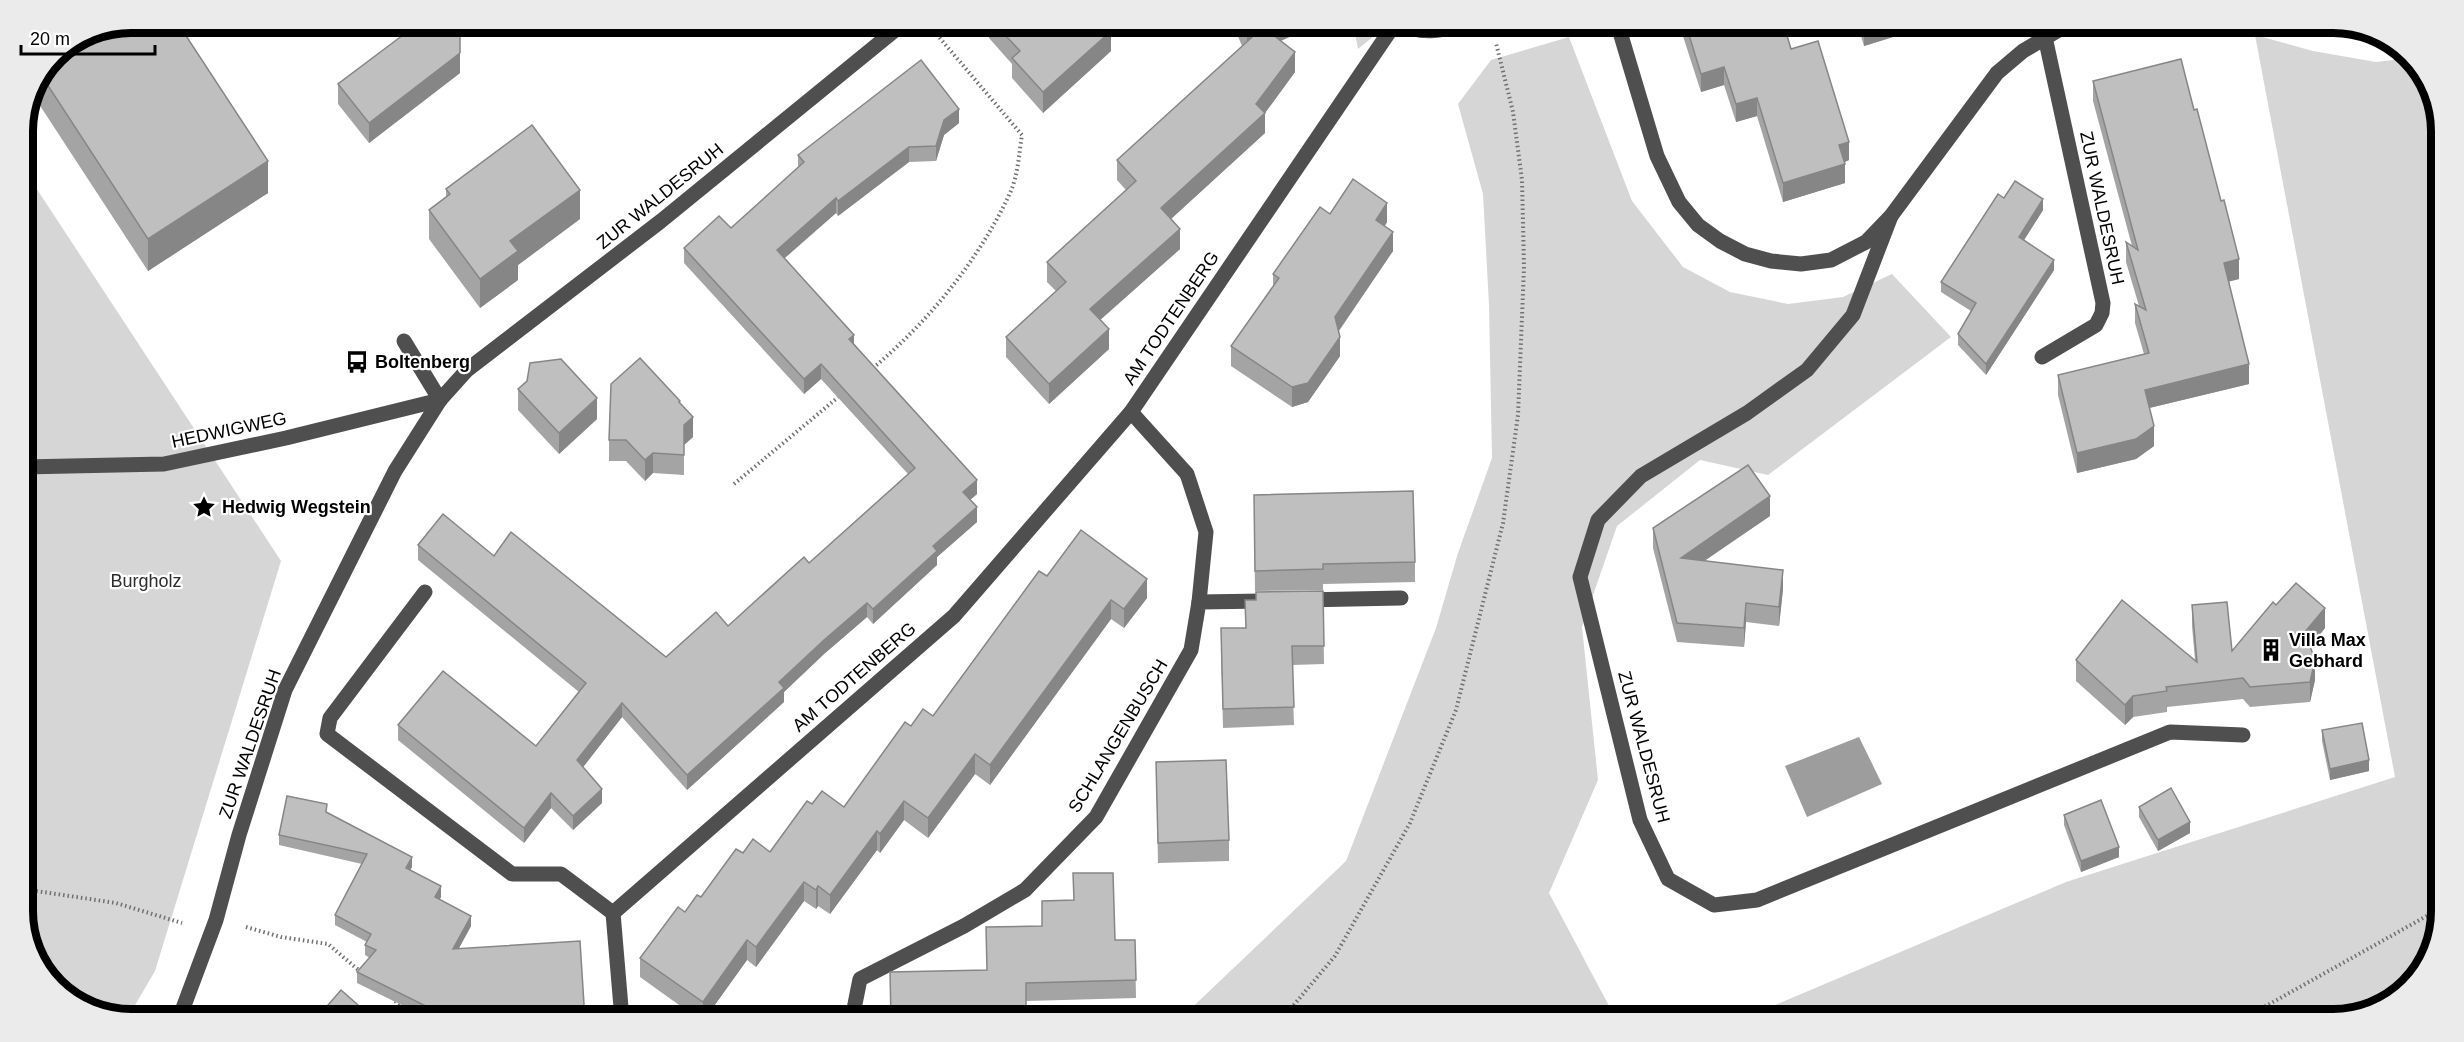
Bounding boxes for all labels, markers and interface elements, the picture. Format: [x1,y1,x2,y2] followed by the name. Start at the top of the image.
[21,18,154,56] scale bar
[30,29,70,49] text: 20 m
[2076,129,2128,287] street label: ZUR WALDESRUH
[593,139,727,253] street label: ZUR WALDESRUH
[1119,248,1223,388] street label: AM TODTENBERG
[344,349,370,375] bus stop icon: Boltenberg
[375,352,470,372] place label: Boltenberg
[170,408,288,452] street label: HEDWIGWEG
[191,494,217,520] place icon: Hedwig Wegstein
[222,497,371,517] place label: Hedwig Wegstein
[110,571,182,591] park label: Burgholz
[788,618,920,736] street label: AM TODTENBERG
[2289,630,2366,671] place label: Villa Max Gebhard
[2258,637,2284,663] building icon: Villa Max Gebhard
[1064,656,1172,816] street label: SCHLANGENBUSCH
[215,667,285,821] street label: ZUR WALDESRUH
[1614,669,1674,825] street label: ZUR WALDESRUH

